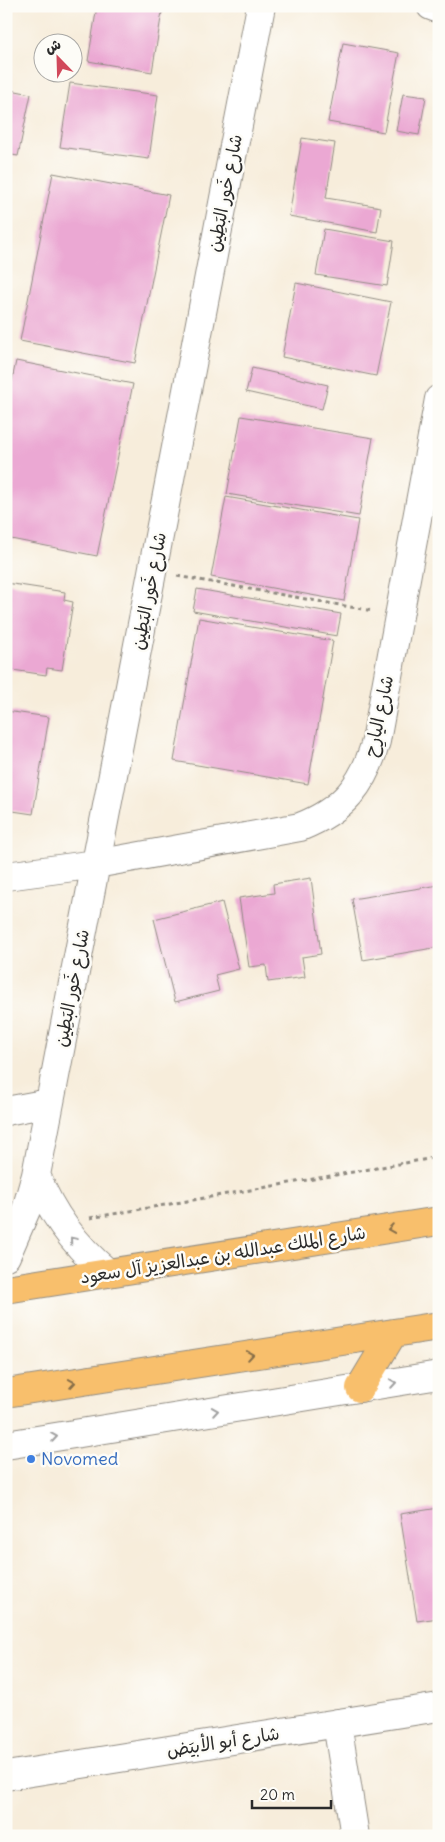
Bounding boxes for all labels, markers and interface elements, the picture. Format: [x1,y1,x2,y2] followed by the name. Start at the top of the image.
[32,32,82,82] north arrow
[42,35,64,57] text: ش
[202,132,248,254] street label: شارع خَور البَطِين
[126,530,172,652] street label: شارع خَور البَطِين
[359,673,400,759] street label: شارع اليارِح
[49,927,95,1049] street label: شارع خَور البَطِين
[79,1221,367,1289] street label: شارع الملك عبدالله بن عبدالعزيز آل سعود
[386,1223,394,1234] one-way arrow
[70,1236,79,1245] one-way arrow
[246,1350,254,1361] one-way arrow
[67,1378,76,1388] one-way arrow
[388,1378,397,1388] one-way arrow
[210,1407,219,1417] one-way arrow
[50,1433,59,1443] one-way arrow
[41,1447,119,1470] place label: Novomed
[25,1453,37,1465] marker: Novomed
[165,1721,281,1763] street label: شارع أبو الأبيَض
[252,1777,331,1809] scale bar
[260,1785,295,1804] text: 20 m

